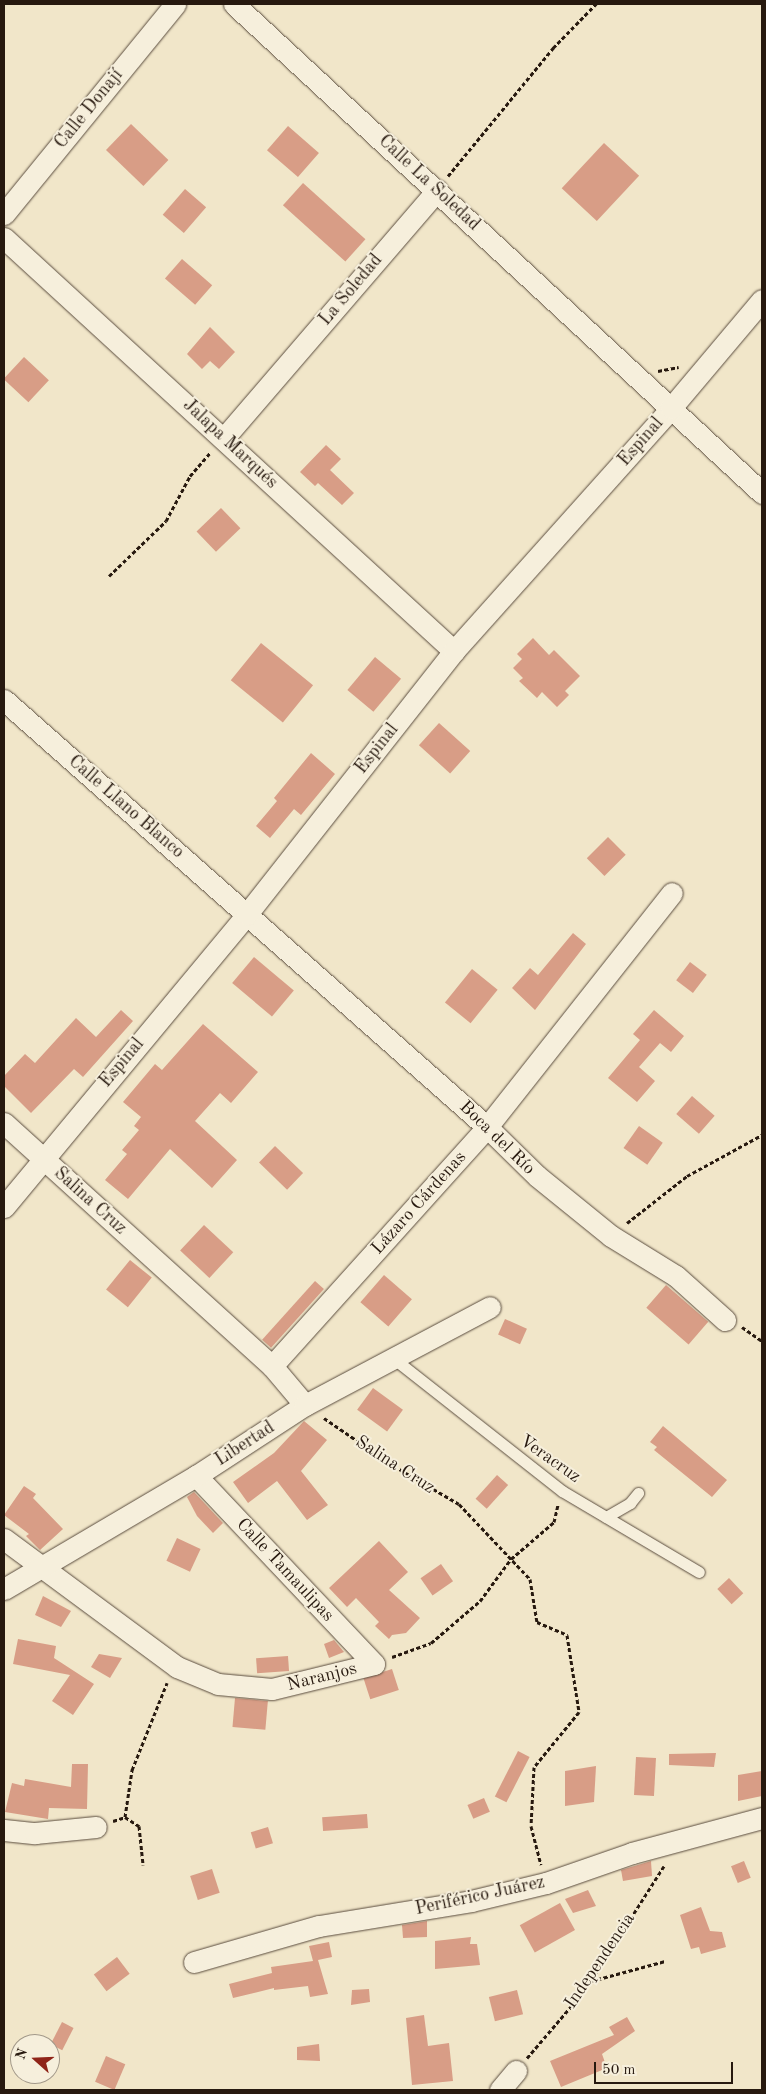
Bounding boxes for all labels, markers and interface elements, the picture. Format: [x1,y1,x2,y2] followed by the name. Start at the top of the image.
[50,65,128,153] street label: Calle Donají
[374,130,484,236] street label: Calle La Soledad
[315,250,387,330] street label: La Soledad
[178,395,282,493] street label: Jalapa Marqués
[614,413,668,471] street label: Espinal
[351,720,403,778] street label: Espinal
[64,751,188,863] street label: Calle Llano Blanco
[95,1034,149,1092] street label: Espinal
[454,1096,540,1180] street label: Boca del Río
[367,1147,471,1259] street label: Lázaro Cárdenas
[49,1163,131,1239] street label: Salina Cruz
[211,1417,279,1471] street label: Libertad
[515,1430,585,1488] street label: Veracruz
[351,1431,439,1499] street label: Salina Cruz
[232,1514,338,1626] street label: Calle Tamaulipas
[285,1658,359,1696] street label: Naranjos
[413,1872,547,1920] street label: Periférico Juárez
[560,1909,640,2013] street label: Independencia
[10,2034,60,2084] north arrow
[13,2047,30,2062] text: N
[596,2052,735,2084] scale bar
[602,2063,636,2078] text: 50 m

